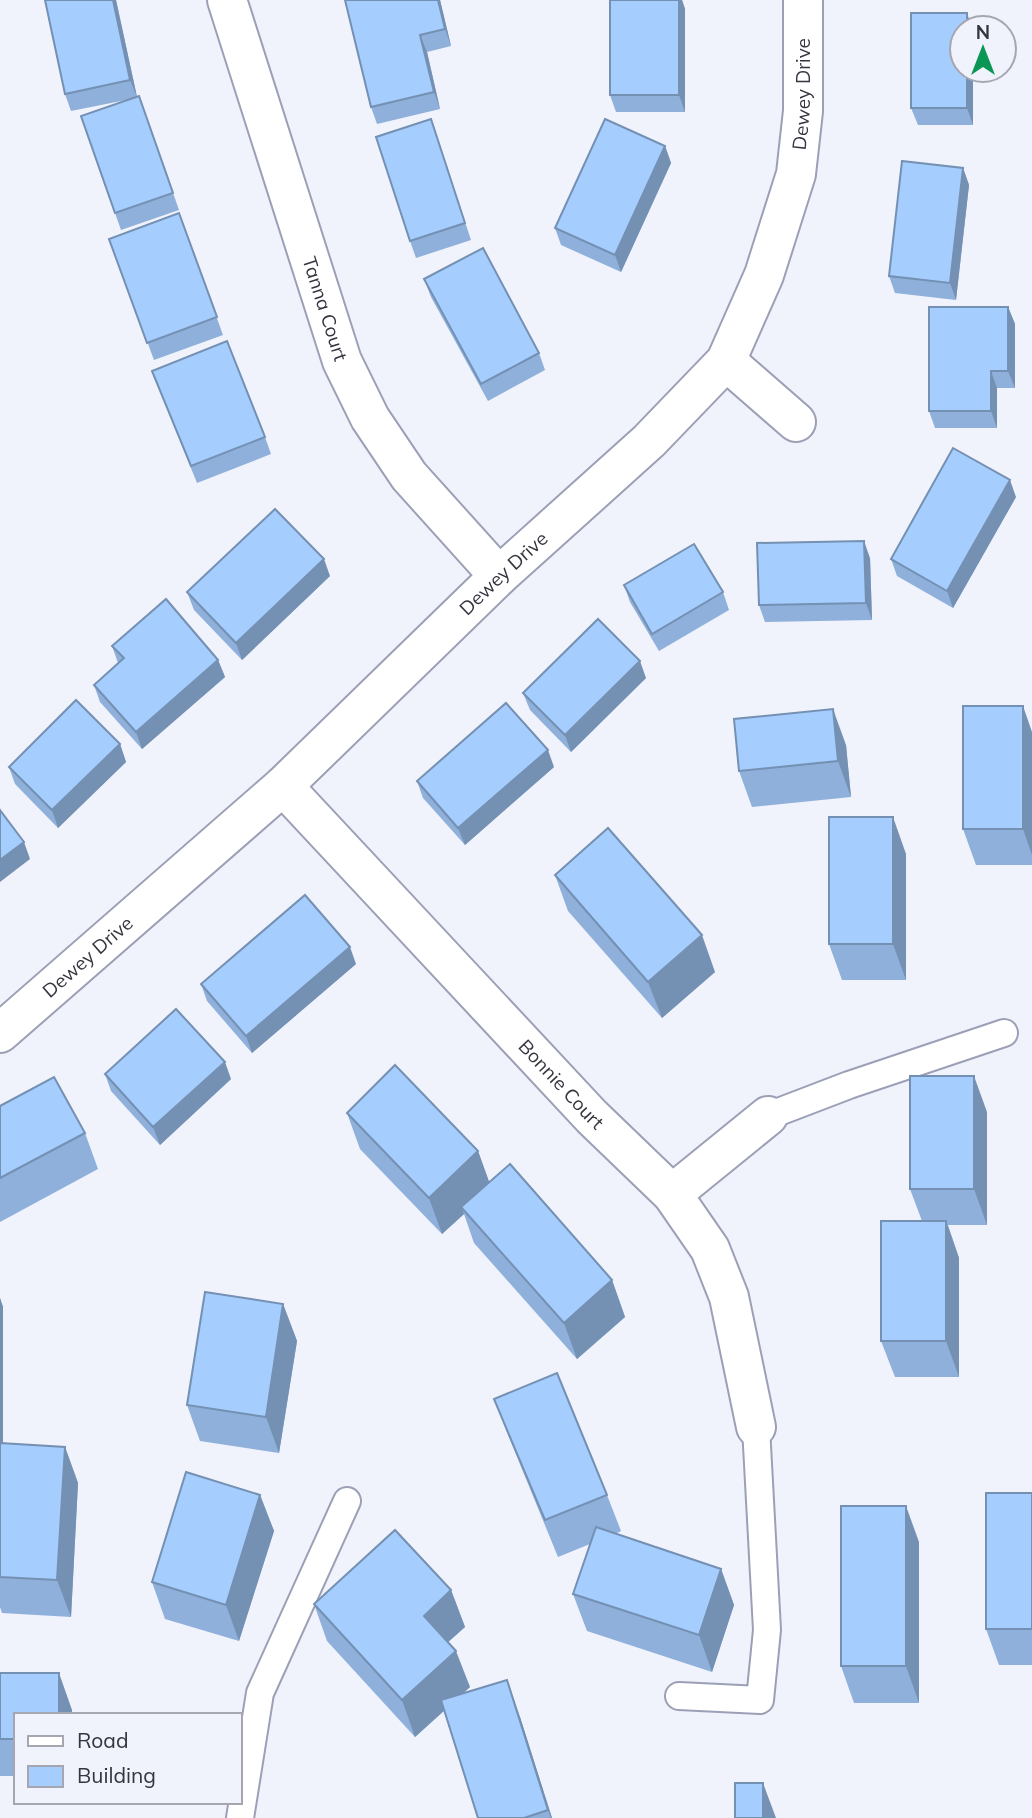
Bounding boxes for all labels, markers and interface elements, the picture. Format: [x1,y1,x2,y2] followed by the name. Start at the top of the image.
[948,14,1018,84] north arrow
[976,20,990,44] text: N
[787,38,815,151] street label: Dewey Drive
[297,253,353,364] street label: Tanna Court
[454,526,552,620] street label: Dewey Drive
[37,911,137,1003] street label: Dewey Drive
[514,1034,609,1134] street label: Bonnie Court
[14,1713,242,1804] legend
[77,1727,128,1753] text: Road
[77,1762,156,1788] text: Building

